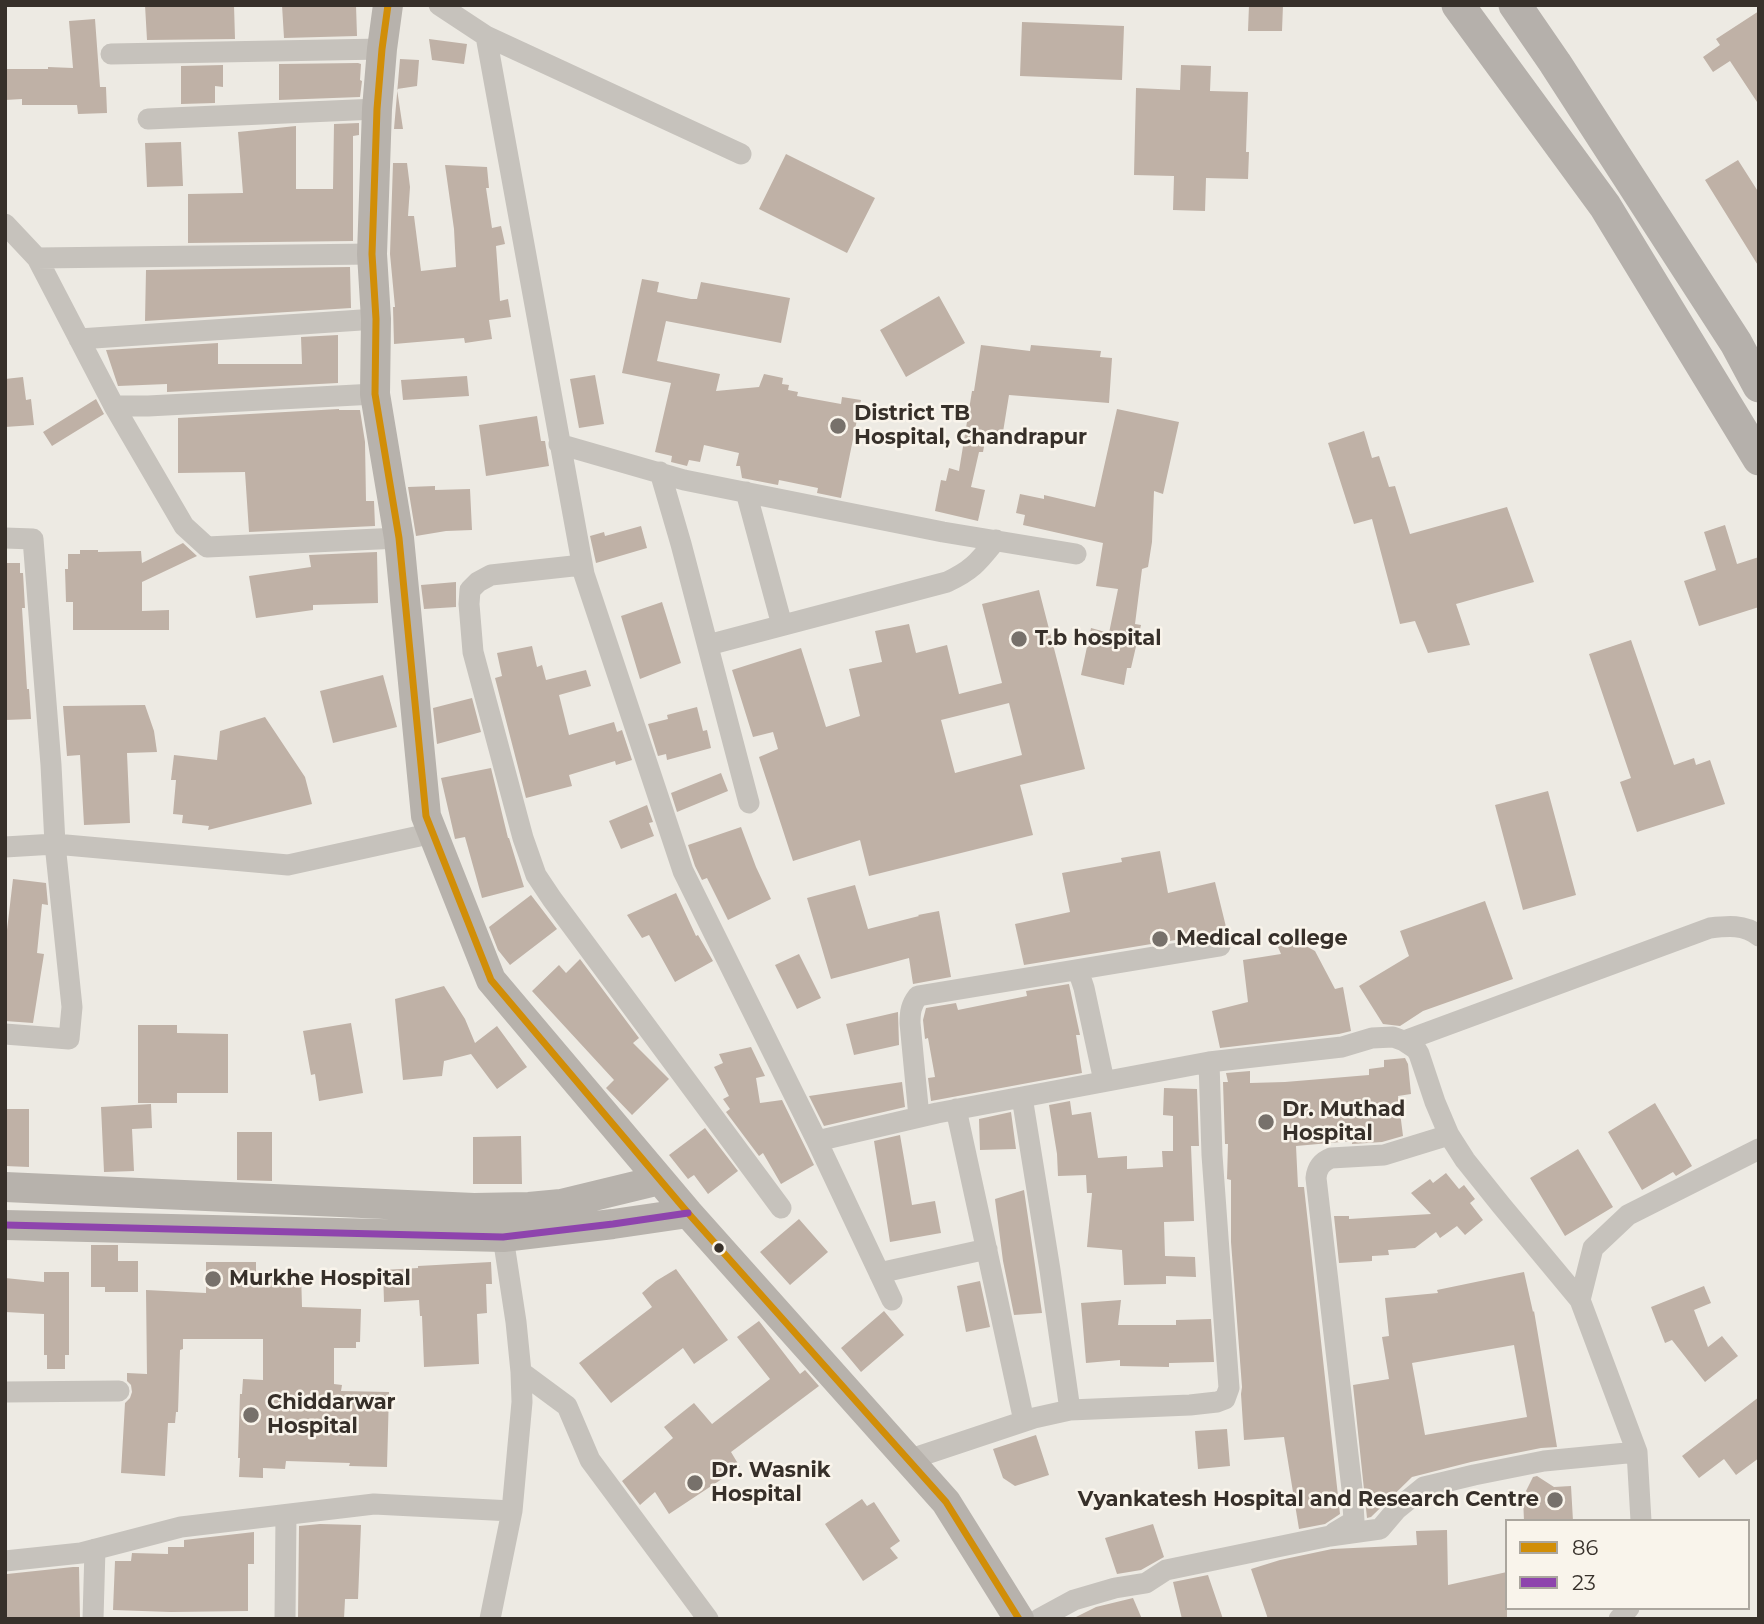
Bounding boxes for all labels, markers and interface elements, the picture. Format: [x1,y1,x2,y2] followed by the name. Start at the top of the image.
[854,401,1087,451] place label: District TB Hospital, Chandrapur
[828,416,848,436] marker: District TB Hospital, Chandrapur
[1035,626,1162,652] place label: T.b hospital
[1009,629,1029,649] marker: T.b hospital
[1176,926,1348,952] place label: Medical college
[1150,929,1170,949] marker: Medical college
[1282,1097,1405,1147] place label: Dr. Muthad Hospital
[1256,1112,1276,1132] marker: Dr. Muthad Hospital
[712,1241,726,1255] unlabelled marker
[229,1266,411,1292] place label: Murkhe Hospital
[203,1269,223,1289] marker: Murkhe Hospital
[267,1390,396,1440] place label: Chiddarwar Hospital
[241,1405,261,1425] marker: Chiddarwar Hospital
[711,1458,831,1508] place label: Dr. Wasnik Hospital
[685,1473,705,1493] marker: Dr. Wasnik Hospital
[1078,1487,1539,1513] place label: Vyankatesh Hospital and Research Centre
[1545,1490,1565,1510] marker: Vyankatesh Hospital and Research Centre
[1505,1519,1750,1610] legend
[1572,1535,1598,1560] text: 86
[1572,1570,1596,1595] text: 23

